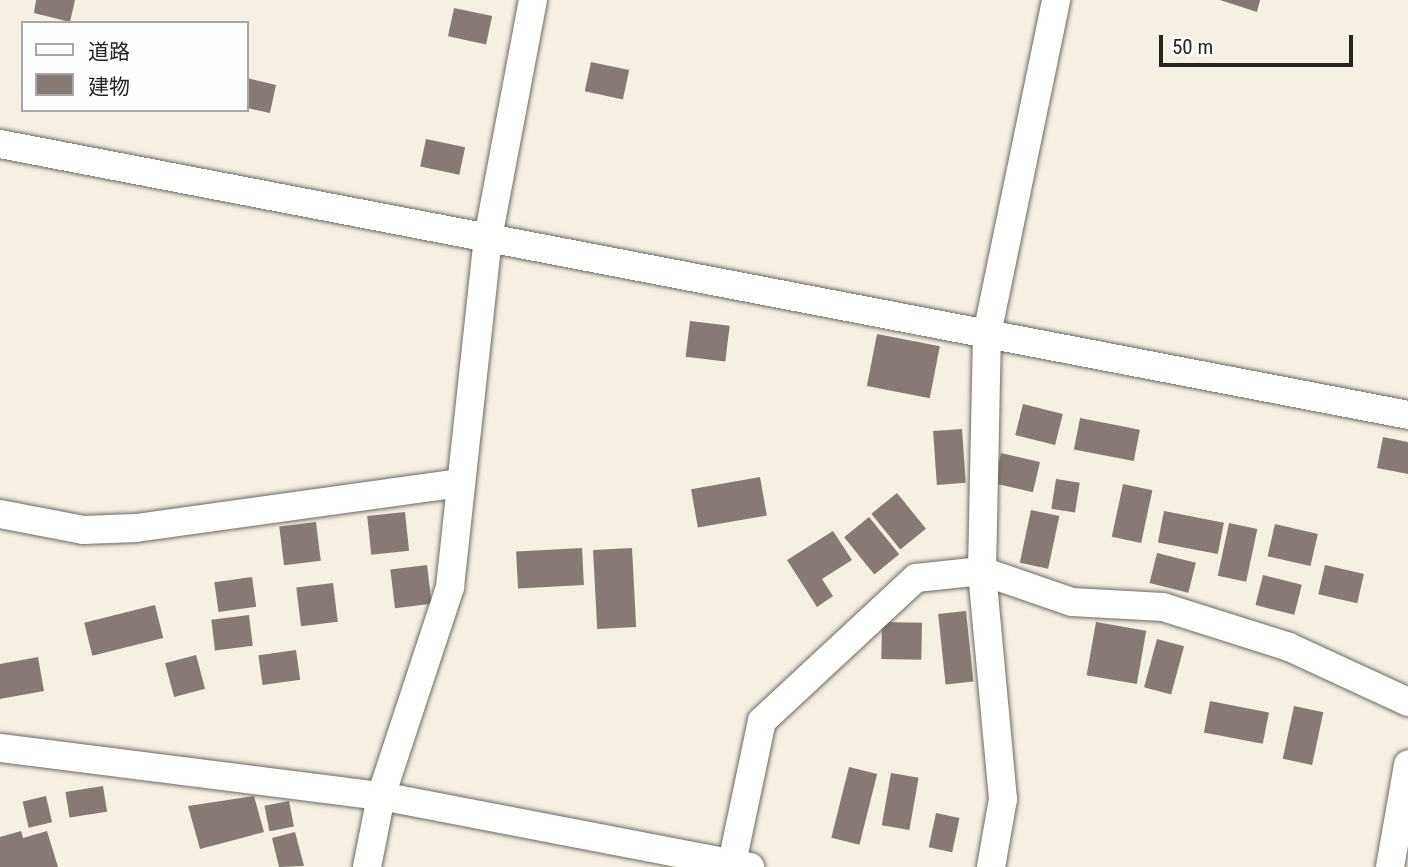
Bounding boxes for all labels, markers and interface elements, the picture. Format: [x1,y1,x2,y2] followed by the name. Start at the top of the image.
[21,21,248,112] legend
[1163,21,1357,65] scale bar
[1172,35,1213,59] text: 50 m
[88,40,130,64] text: 道路
[88,75,130,99] text: 建物

